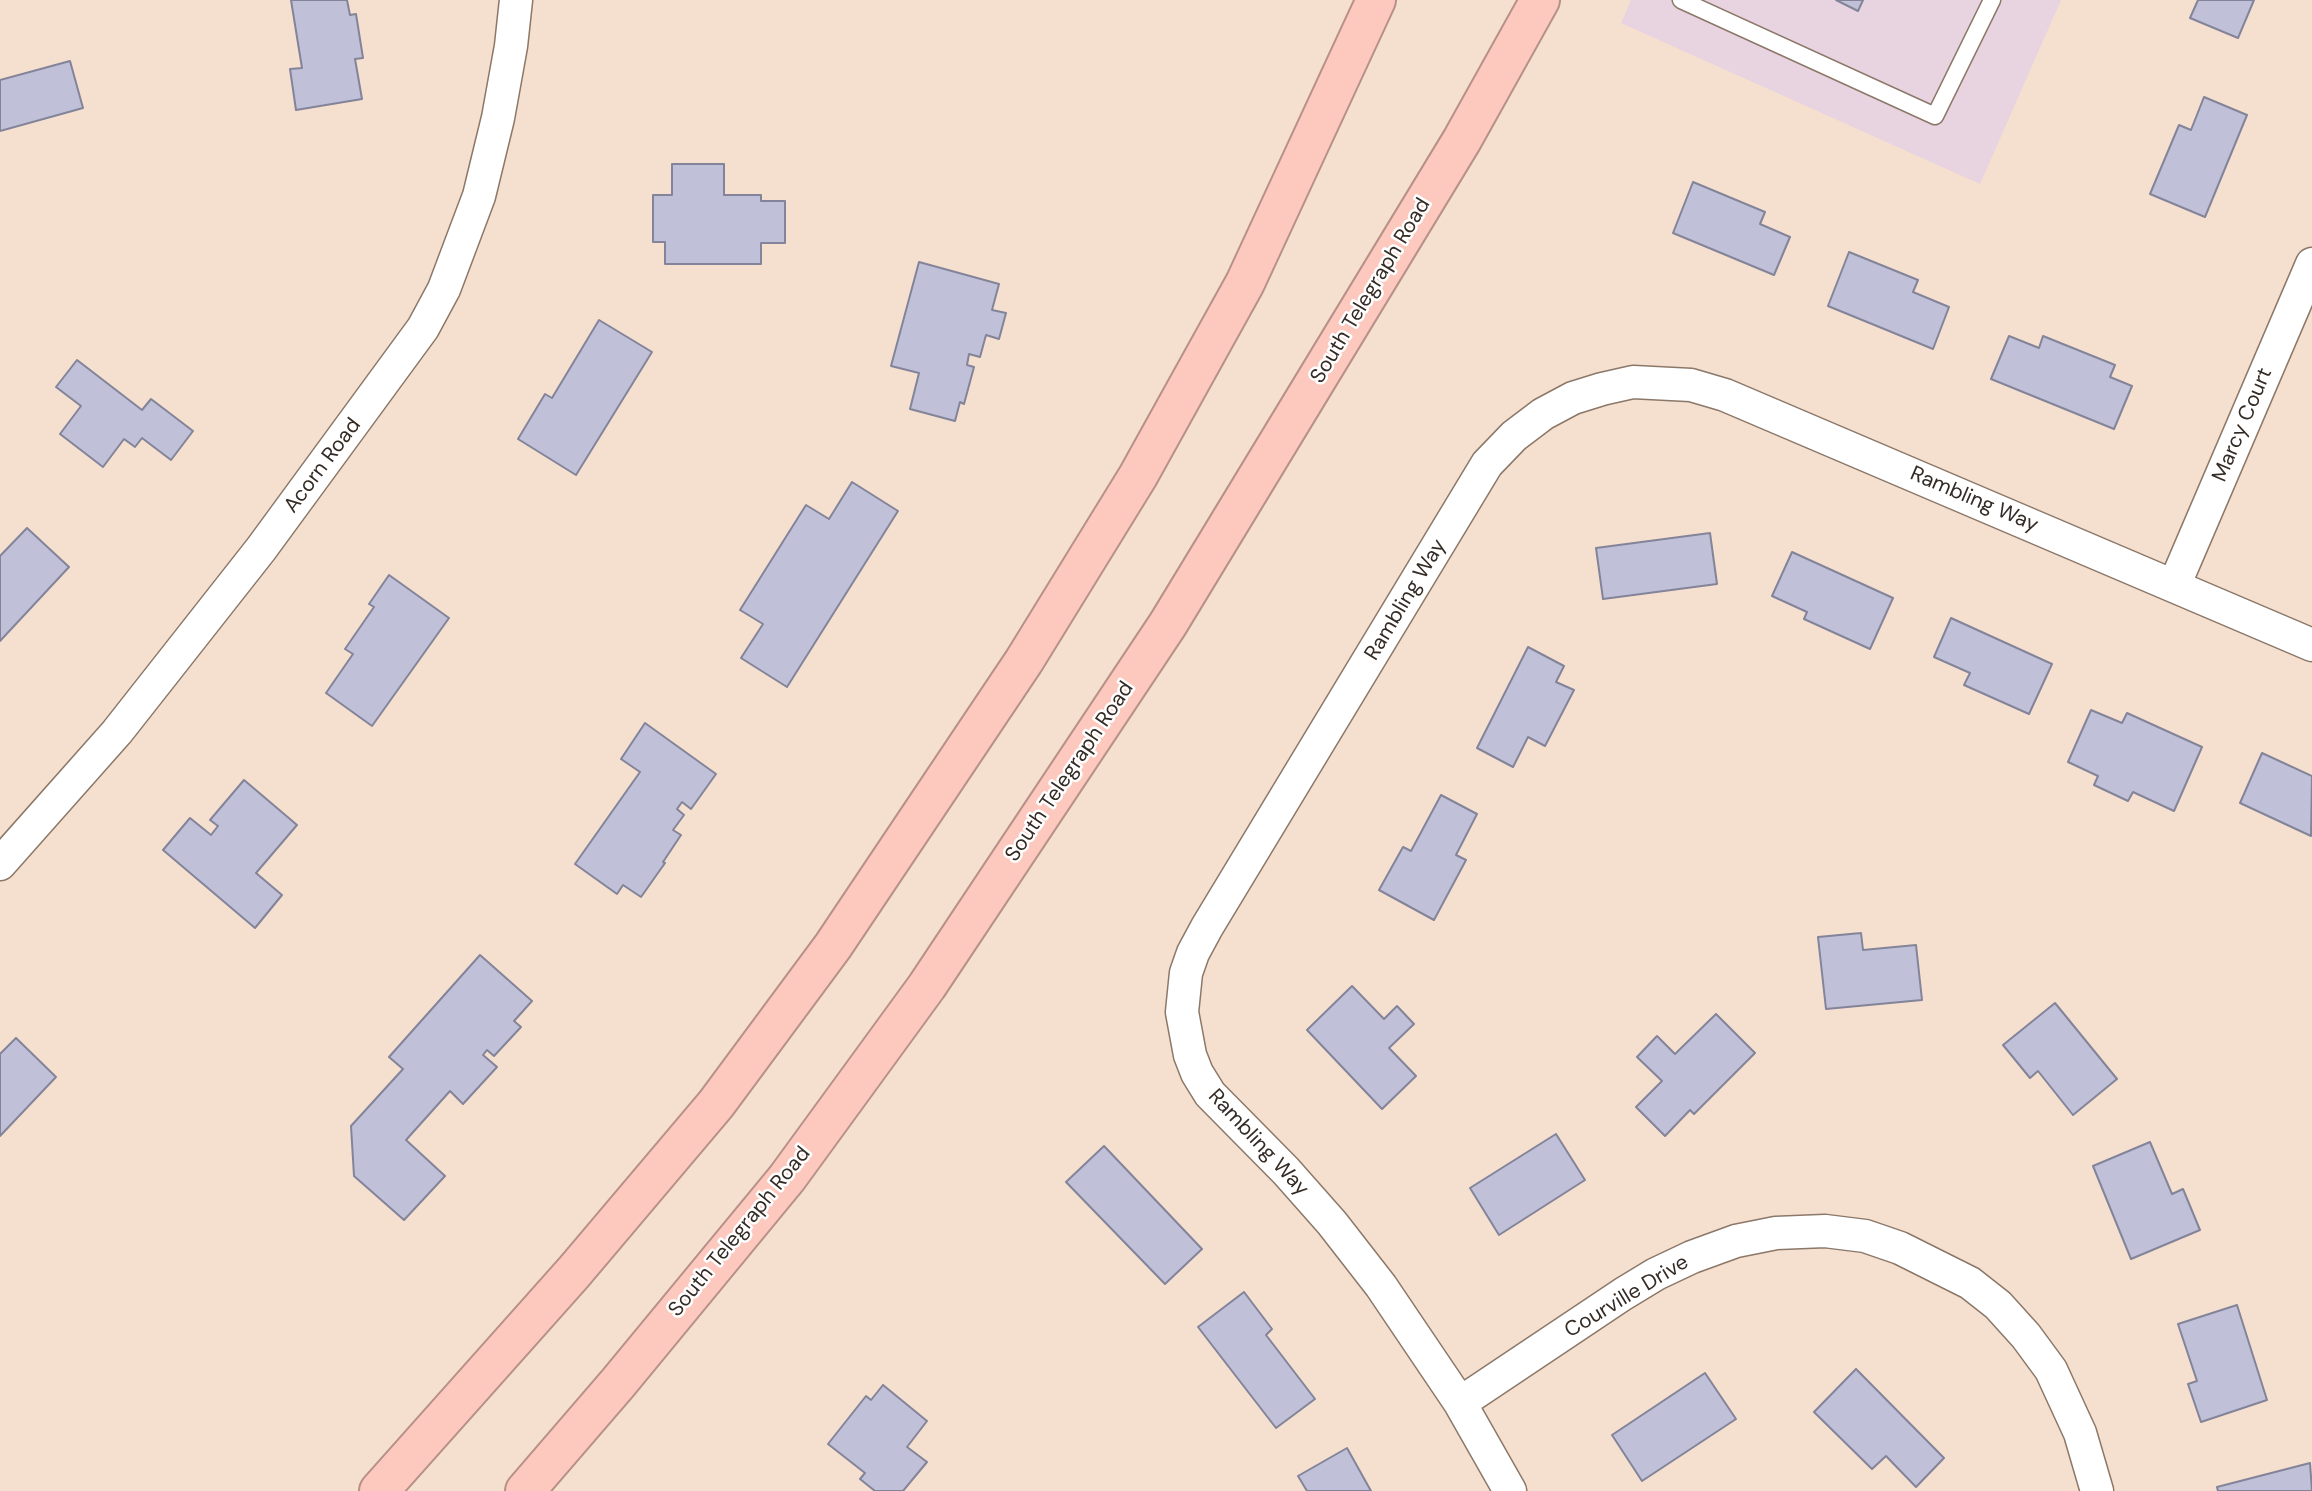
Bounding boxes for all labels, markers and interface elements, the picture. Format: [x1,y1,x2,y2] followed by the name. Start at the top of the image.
[1306,194,1436,388] street label: South Telegraph Road
[2208,364,2278,486] street label: Marcy Court
[279,414,367,518] street label: Acorn Road
[1906,462,2042,538] street label: Rambling Way
[1360,535,1452,665] street label: Rambling Way
[1000,677,1140,867] street label: South Telegraph Road
[1202,1084,1314,1202] street label: Rambling Way
[664,1142,816,1322] street label: South Telegraph Road
[1560,1250,1694,1344] street label: Courville Drive

